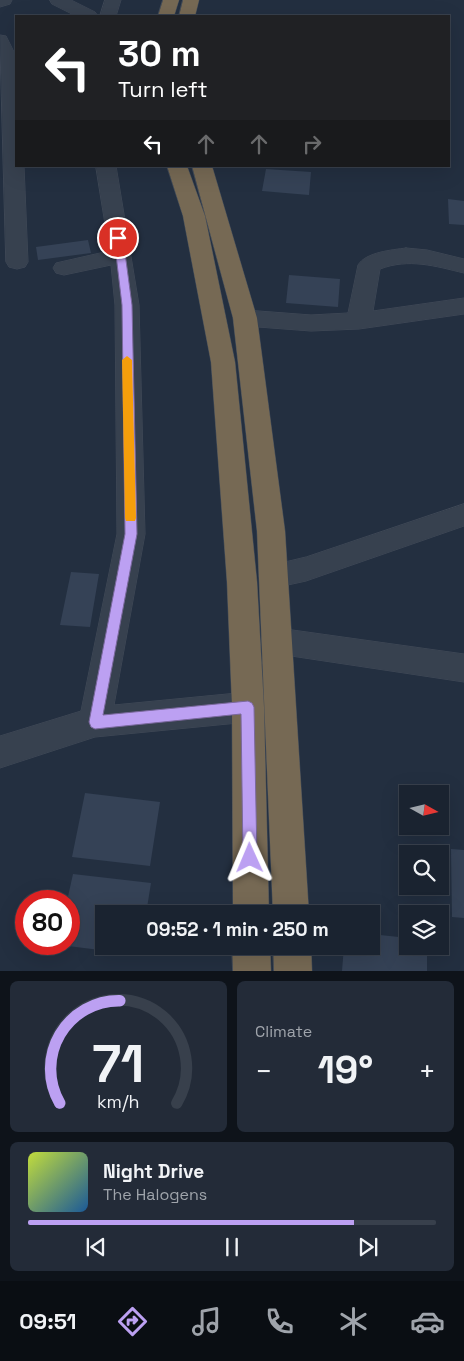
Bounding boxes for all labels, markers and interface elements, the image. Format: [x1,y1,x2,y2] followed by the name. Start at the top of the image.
[118,32,201,76] text: 30 m
[35,35,100,100] icon: left
[118,75,208,103] text: Turn left
[139,130,167,158] icon: left
[192,130,220,158] icon: ahead
[245,130,273,158] icon: ahead
[298,130,326,158] icon: right
[97,217,139,259] pin
[104,224,132,252] icon: arrive
[399,785,449,835] north arrow
[399,785,449,955] map controls
[223,831,275,883] position arrow
[399,845,449,895] button: search
[15,890,80,955] speed limit sign: 80
[399,905,449,955] button: layers
[146,917,329,942] text: 09:52 · 1 min · 250 m
[255,1021,312,1042] text: Climate
[93,1031,144,1097] text: 71
[318,1046,373,1094] text: 19°
[255,1053,272,1089] text: −
[419,1053,436,1089] text: +
[97,1090,140,1113] text: km/h
[103,1159,204,1184] text: Night Drive
[103,1184,207,1205] text: The Halogens
[82,1233,110,1261] icon: previous
[218,1233,246,1261] icon: pause
[354,1233,382,1261] icon: next
[115,1304,150,1339] icon: directions
[189,1304,224,1339] icon: music
[262,1304,297,1339] icon: phone
[336,1304,371,1339] icon: climate
[410,1304,445,1339] icon: car
[19,1307,76,1335] text: 09:51

